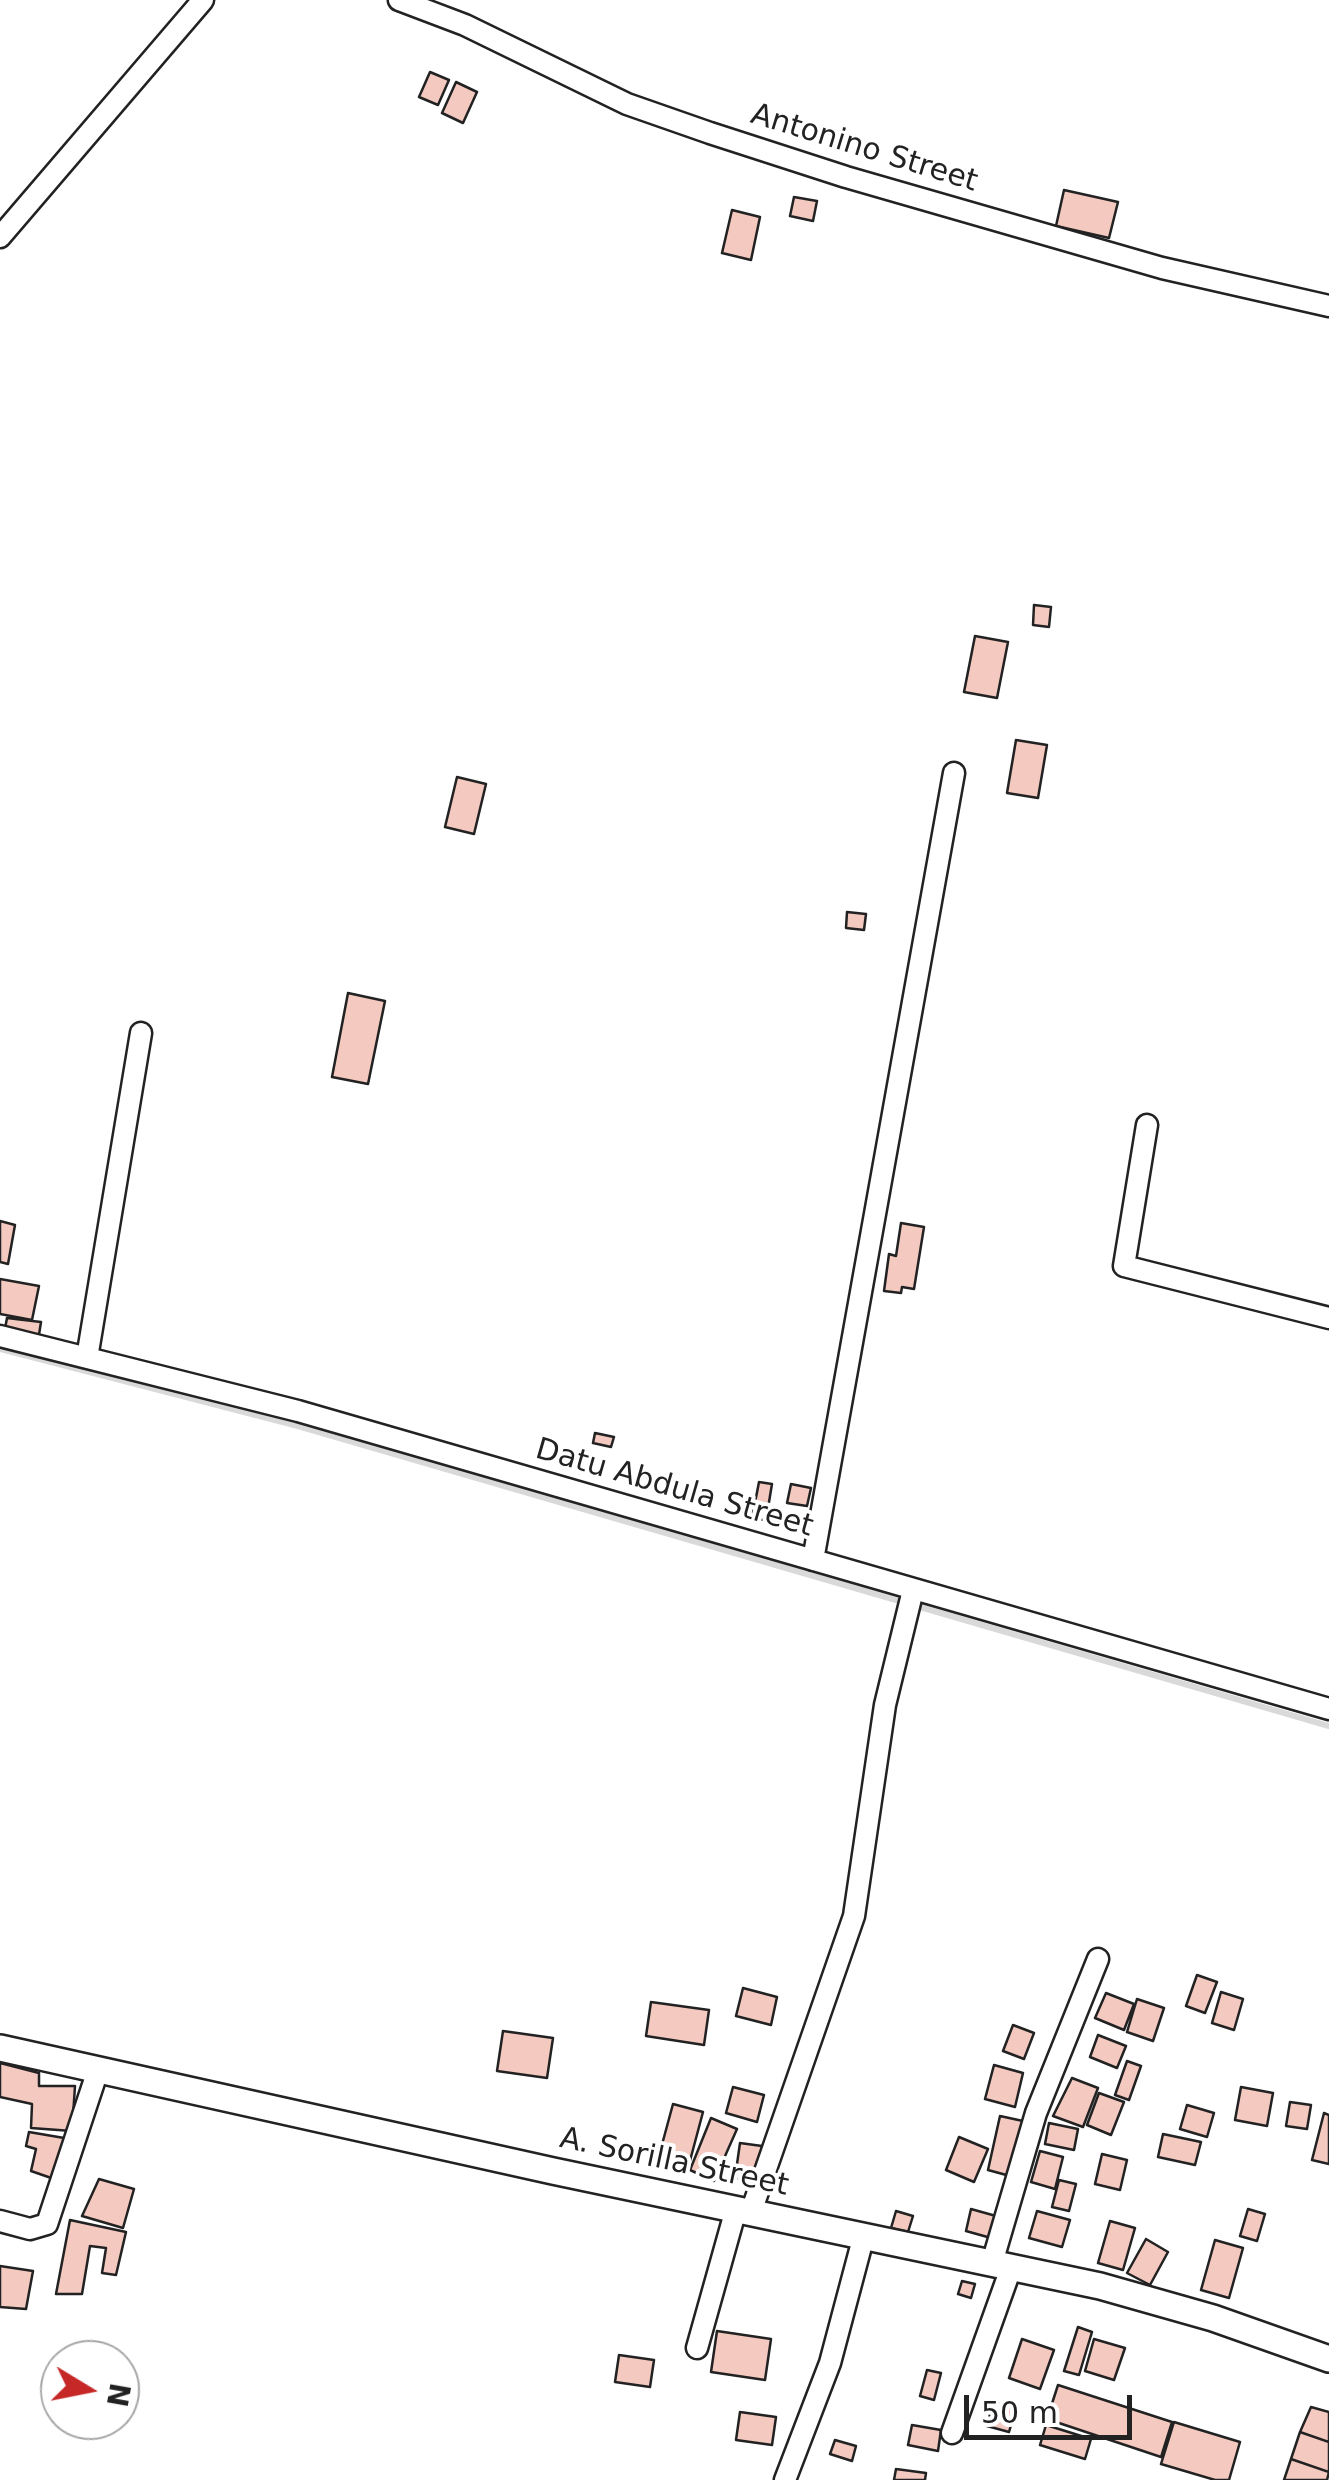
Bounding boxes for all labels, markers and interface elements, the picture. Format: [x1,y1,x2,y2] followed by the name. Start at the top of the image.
[746,97,982,201] street label: Antonino Street
[531,1432,817,1546] street label: Datu Abdula Street
[556,2121,792,2205] street label: A. Sorilla Street
[40,2340,140,2440] north arrow
[969,2375,1136,2437] scale bar
[100,2381,136,2409] text: N
[981,2395,1058,2430] text: 50 m

